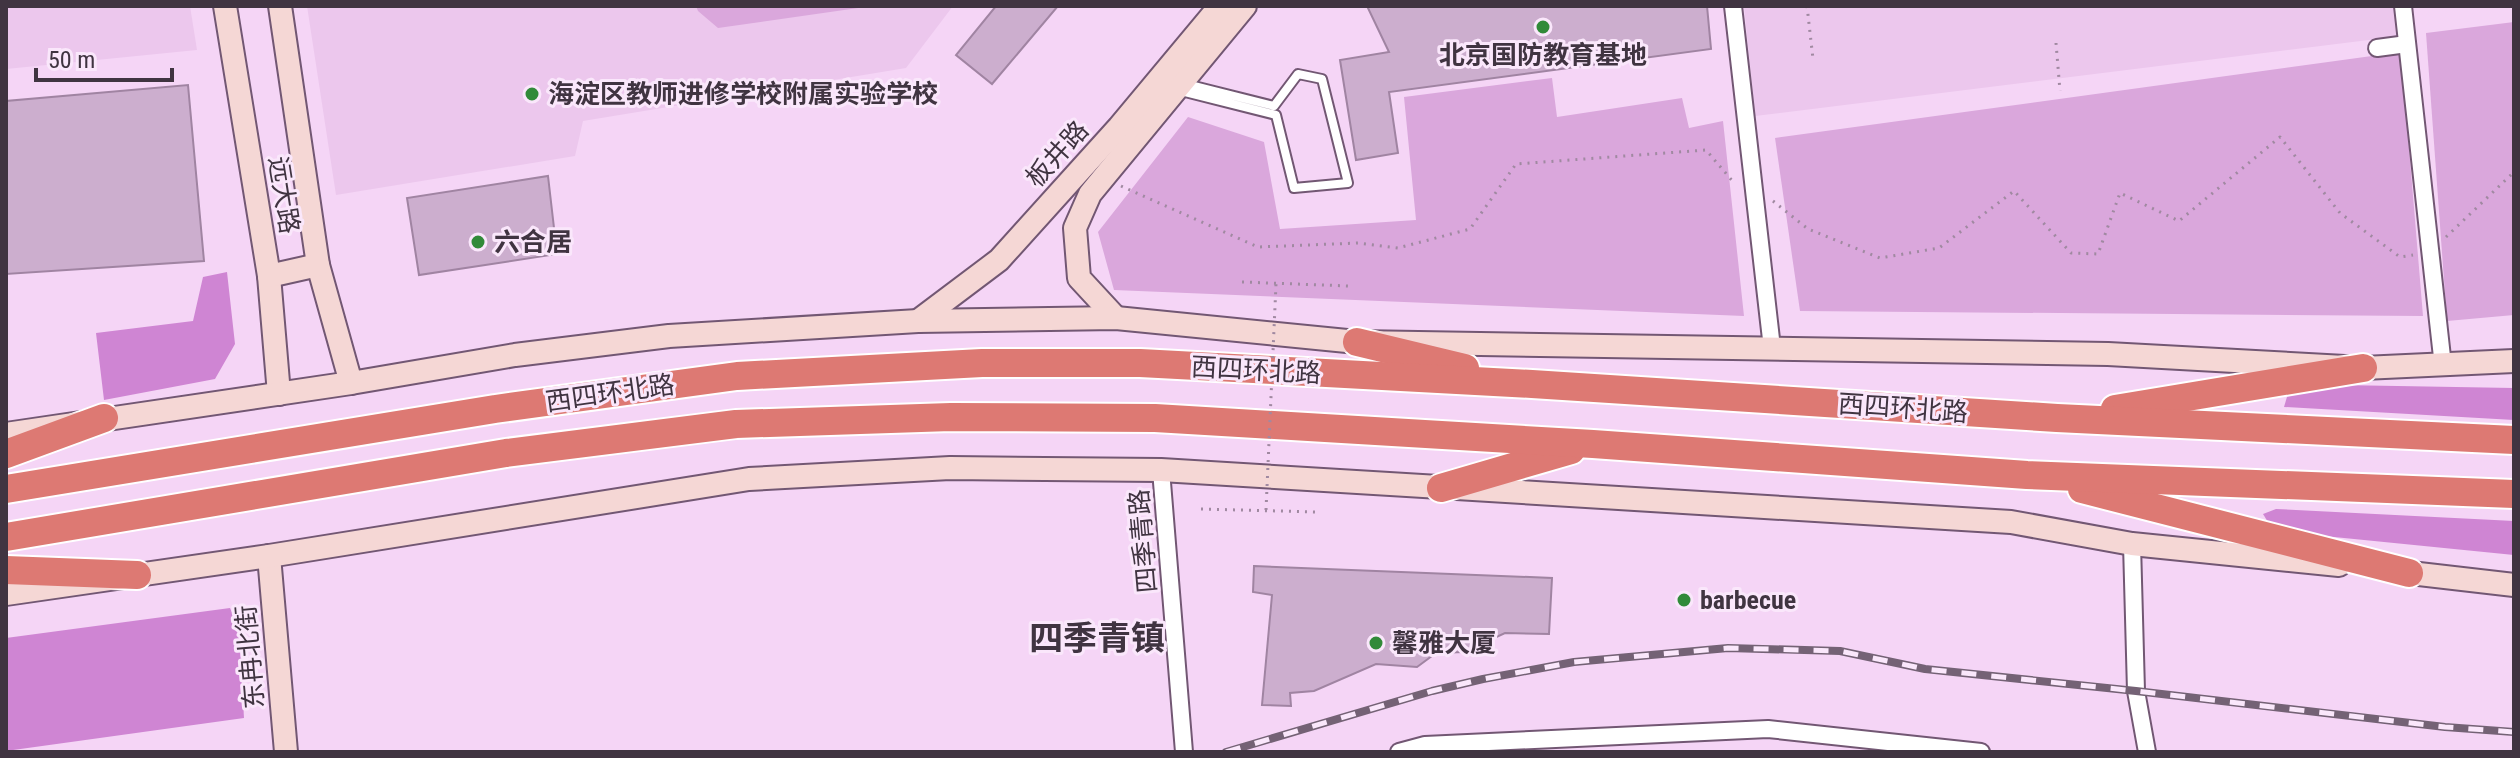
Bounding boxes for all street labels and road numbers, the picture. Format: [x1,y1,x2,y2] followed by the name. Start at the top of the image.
[1020,115,1094,193] street label: 板井路
[263,154,305,236] street label: 远大路
[1190,352,1322,388] street label: 西四环北路
[544,369,676,417] street label: 西四环北路
[1837,389,1969,427] street label: 西四环北路
[1124,488,1162,594] street label: 四季青路
[231,604,269,710] street label: 东冉北街

